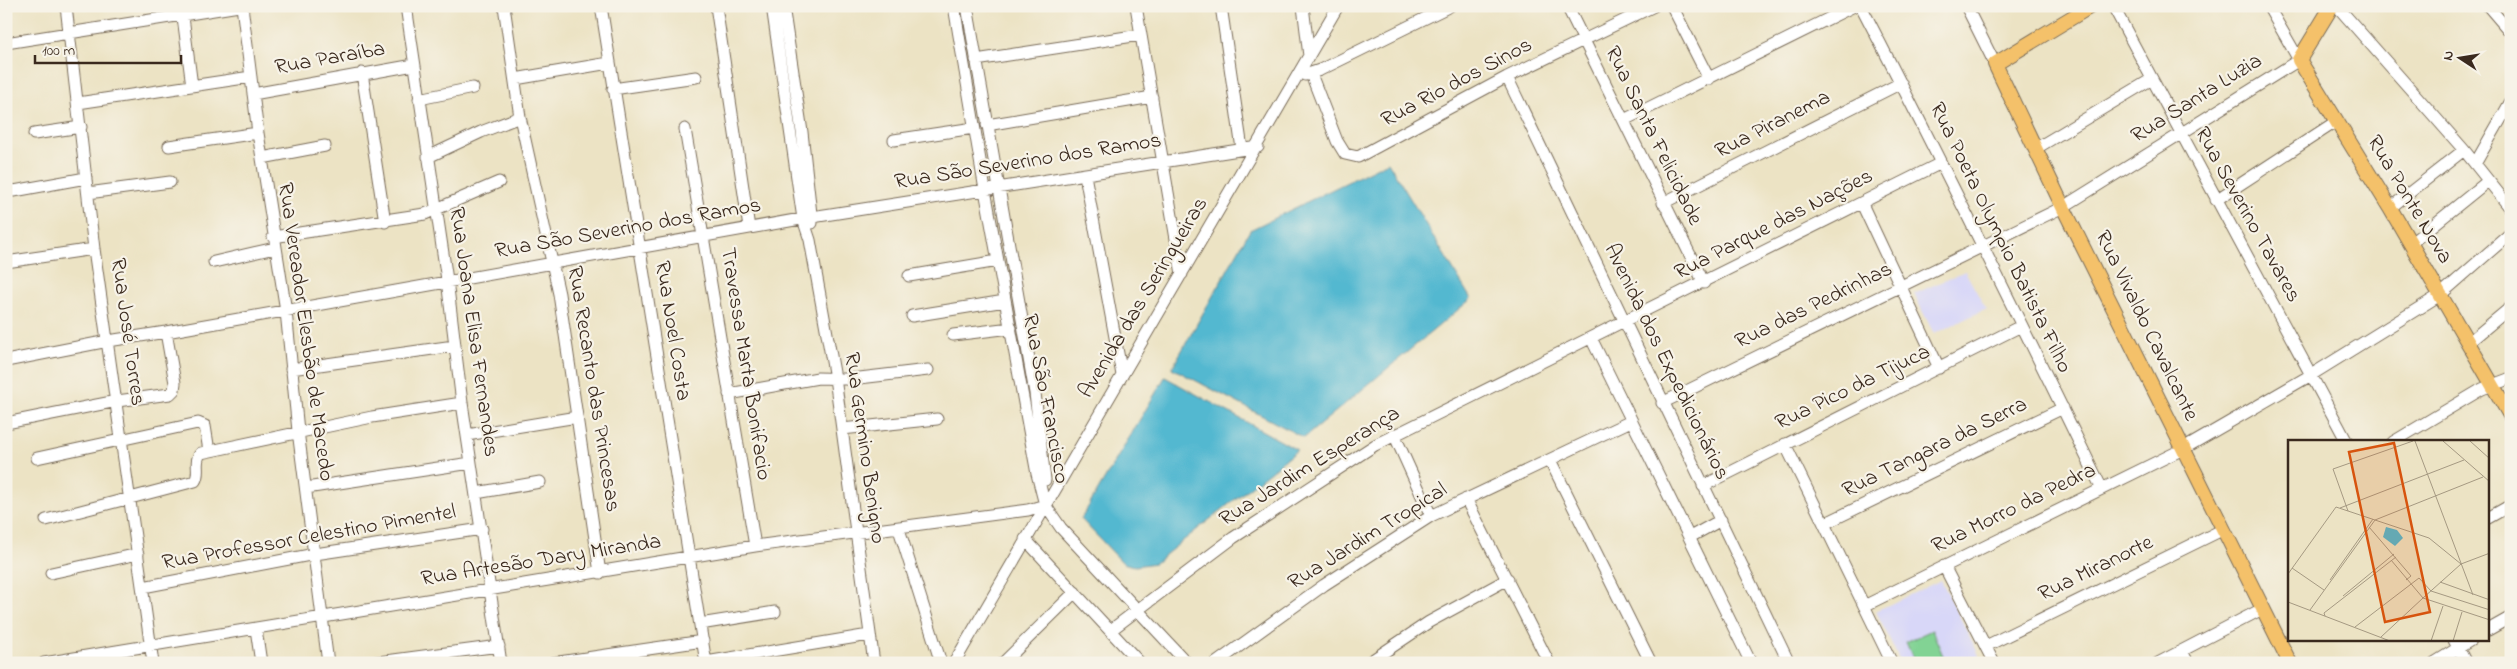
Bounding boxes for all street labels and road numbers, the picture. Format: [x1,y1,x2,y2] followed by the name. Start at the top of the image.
[1376,30,1538,136] street label: Rua Rio dos Sinos
[272,34,388,84] street label: Rua Paraíba
[1596,41,1710,231] street label: Rua Santa Felicidade
[2125,46,2269,152] street label: Rua Santa Luzia
[1710,82,1836,168] street label: Rua Piranema
[1919,97,2080,379] street label: Rua Poeta Olympio Batista Filho
[2185,121,2309,309] street label: Rua Severino Tavares
[892,125,1164,199] street label: Rua São Severino dos Ramos
[2358,130,2460,270] street label: Rua Ponte Nova
[1669,161,1879,289] street label: Rua Parque das Nações
[268,181,342,483] street label: Rua Vereador Elesbão de Macedo
[492,190,764,268] street label: Rua São Severino dos Ramos
[1071,191,1218,405] street label: Avenida das Seringueiras
[440,205,506,459] street label: Rua Joana Elisa Fernandes
[2086,225,2206,427] street label: Rua Vivaldo Cavalcante
[1595,238,1737,486] street label: Avenida dos Expedicionários
[711,245,779,483] street label: Travessa Marta Bonifacio
[1730,254,1898,358] street label: Rua das Pedrinhas
[101,256,153,408] street label: Rua José Torres
[645,259,699,403] street label: Rua Noel Costa
[558,264,628,514] street label: Rua Recanto das Princesas
[1013,311,1077,487] street label: Rua São Francisco
[1770,337,1936,439] street label: Rua Pico da Tijuca
[834,350,893,546] street label: Rua Germino Benigno
[1837,389,2034,508] street label: Rua Tangara da Serra
[1213,398,1407,536] street label: Rua Jardim Esperança
[1926,455,2102,563] street label: Rua Morro da Pedra
[1282,475,1454,599] street label: Rua Jardim Tropical
[160,496,458,580] street label: Rua Professor Celestino Pimentel
[419,526,663,597] street label: Rua Artesão Dary Miranda
[2033,527,2159,611] street label: Rua Miranorte

